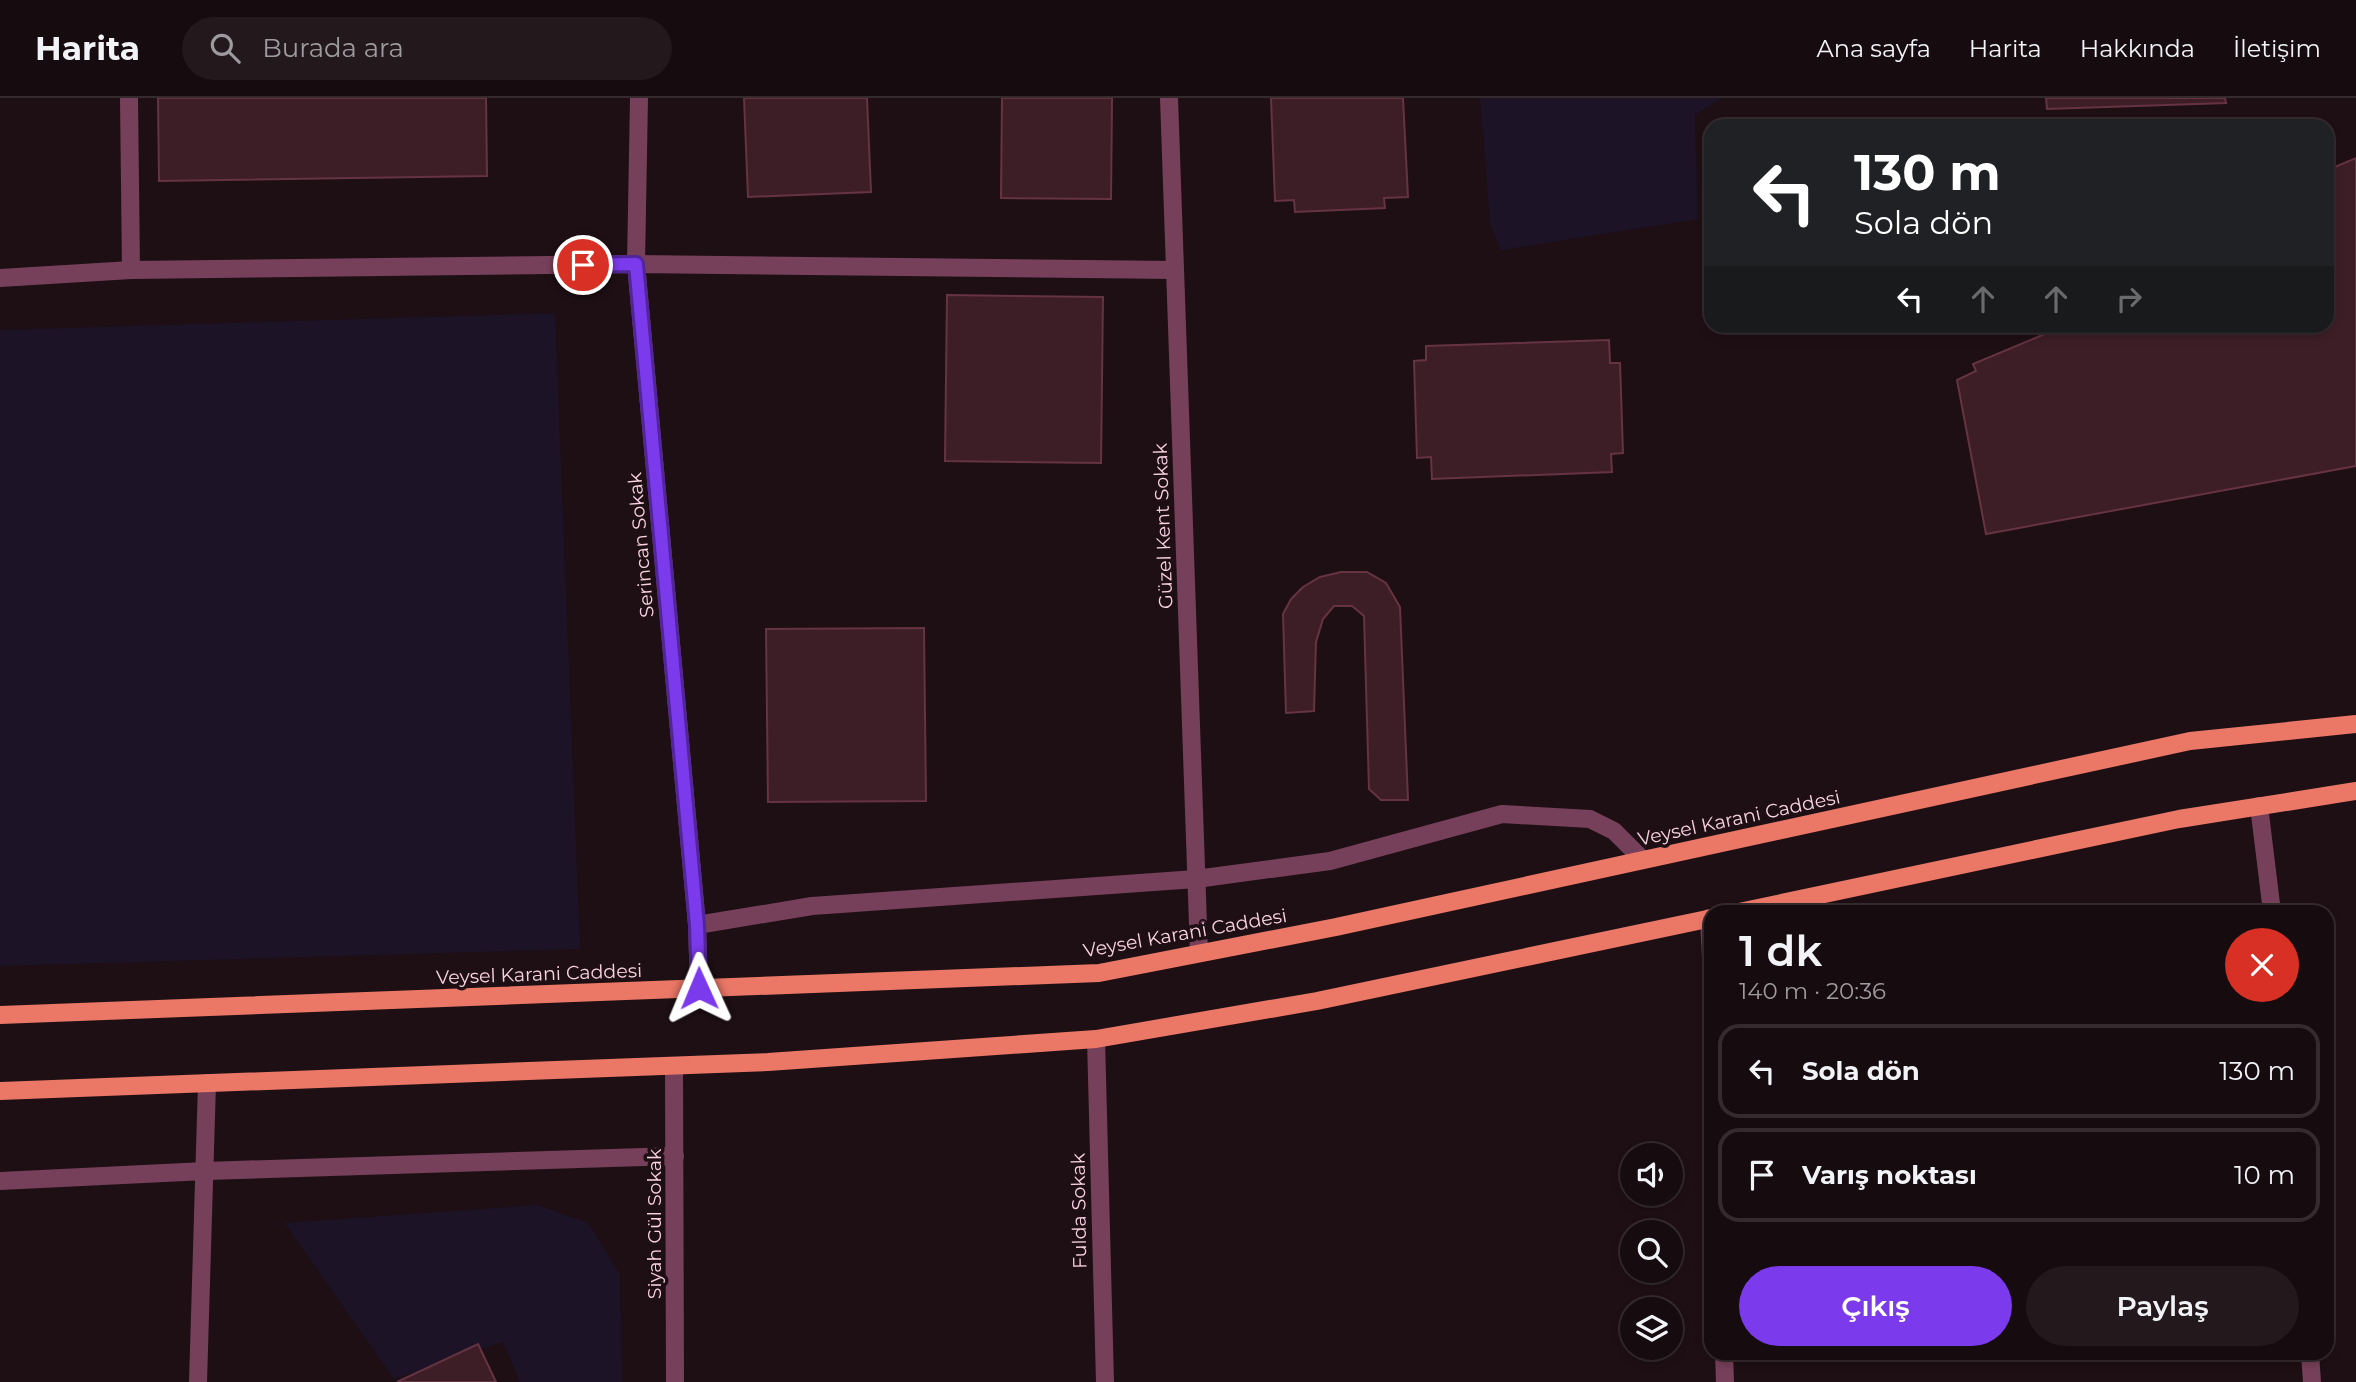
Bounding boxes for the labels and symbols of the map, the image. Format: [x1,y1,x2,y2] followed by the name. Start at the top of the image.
[553,235,613,295] pin
[1149,442,1177,609] street label: Güzel Kent Sokak
[623,471,659,619] street label: Serincan Sokak
[1636,785,1842,851] street label: Veysel Karani Caddesi
[1081,904,1289,962] street label: Veysel Karani Caddesi
[662,951,736,1025] position arrow
[436,959,642,989] street label: Veysel Karani Caddesi
[643,1148,666,1299] street label: Siyah Gül Sokak
[1066,1152,1092,1269] street label: Fulda Sokak

